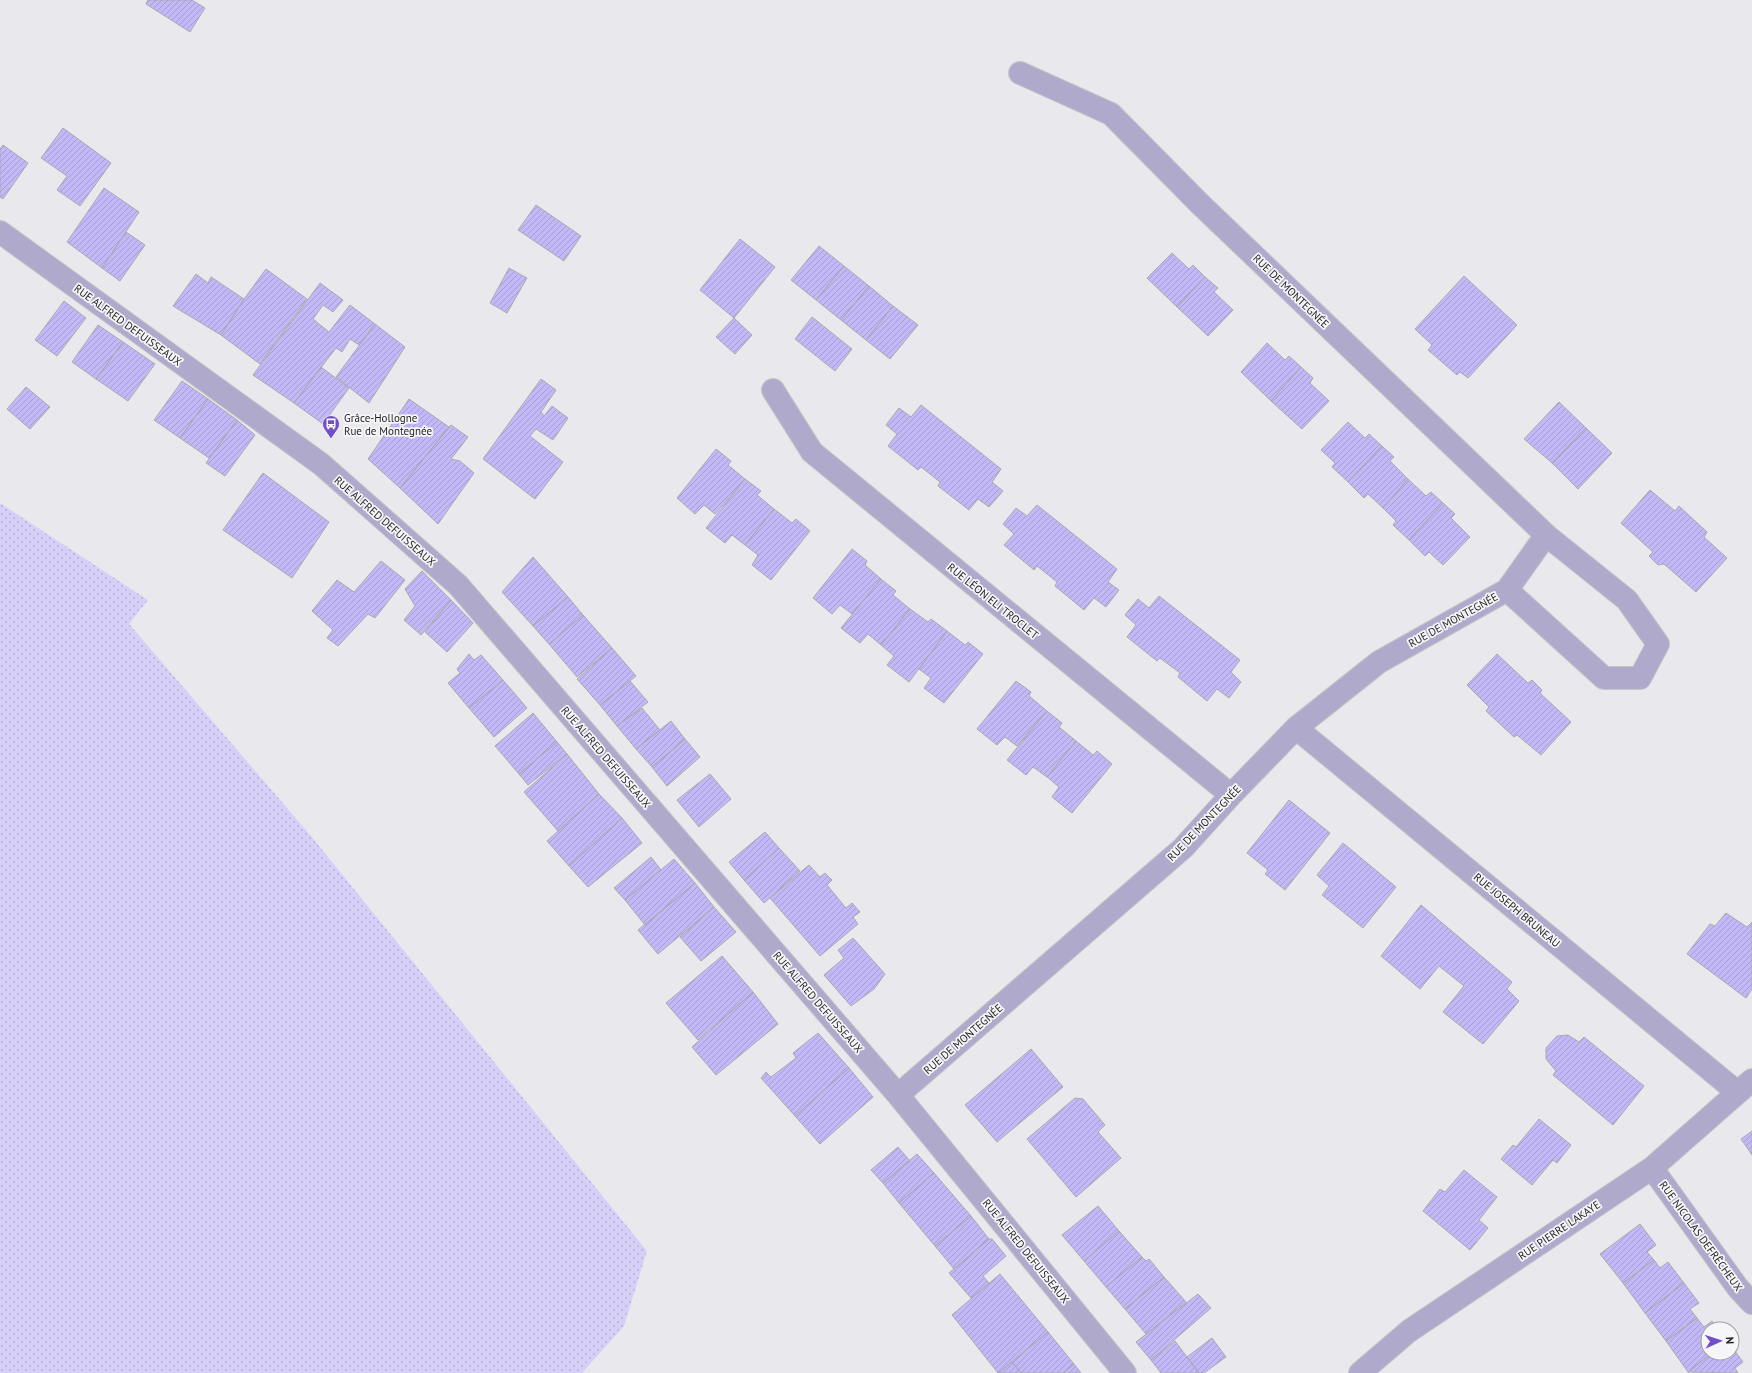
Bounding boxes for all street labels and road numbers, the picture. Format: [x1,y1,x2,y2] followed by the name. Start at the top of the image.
[1250,251,1332,331] street label: RUE DE MONTEGNÉE
[71,281,185,369] street label: RUE ALFRED DEFUISSEAUX
[331,473,439,569] street label: RUE ALFRED DEFUISSEAUX
[945,560,1041,642] street label: RUE LÉON ELI TROCLET
[1406,590,1500,650] street label: RUE DE MONTEGNÉE
[558,703,654,811] street label: RUE ALFRED DEFUISSEAUX
[1164,782,1244,864] street label: RUE DE MONTEGNÉE
[1471,870,1563,950] street label: RUE JOSEPH BRUNEAU
[770,948,866,1056] street label: RUE ALFRED DEFUISSEAUX
[921,1001,1005,1077] street label: RUE DE MONTEGNÉE
[1656,1178,1746,1294] street label: RUE NICOLAS DEFRÊCHEUX
[980,1196,1072,1306] street label: RUE ALFRED DEFUISSEAUX
[1515,1197,1603,1263] street label: RUE PIERRE LAKAYE

